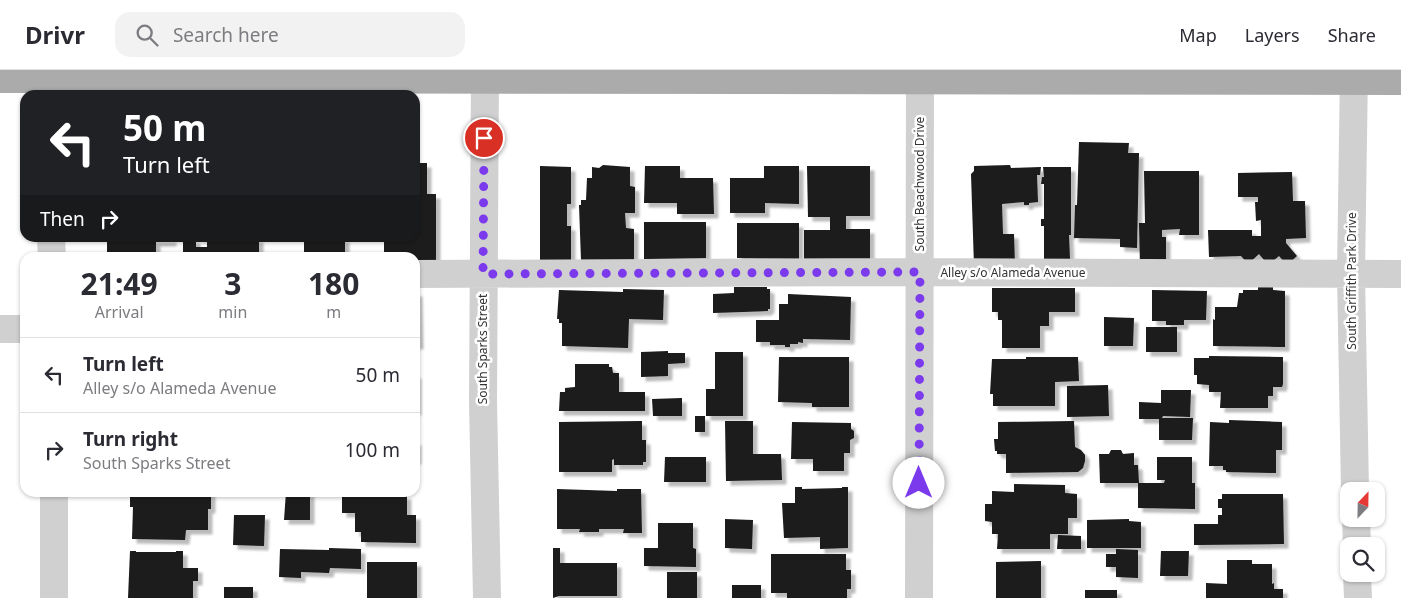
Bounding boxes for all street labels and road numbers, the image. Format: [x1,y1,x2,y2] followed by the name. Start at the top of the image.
[911,116,928,251] street label: South Beachwood Drive
[1343,212,1360,350] street label: South Griffith Park Drive
[940,264,1086,281] street label: Alley s/o Alameda Avenue
[474,293,491,404] street label: South Sparks Street

